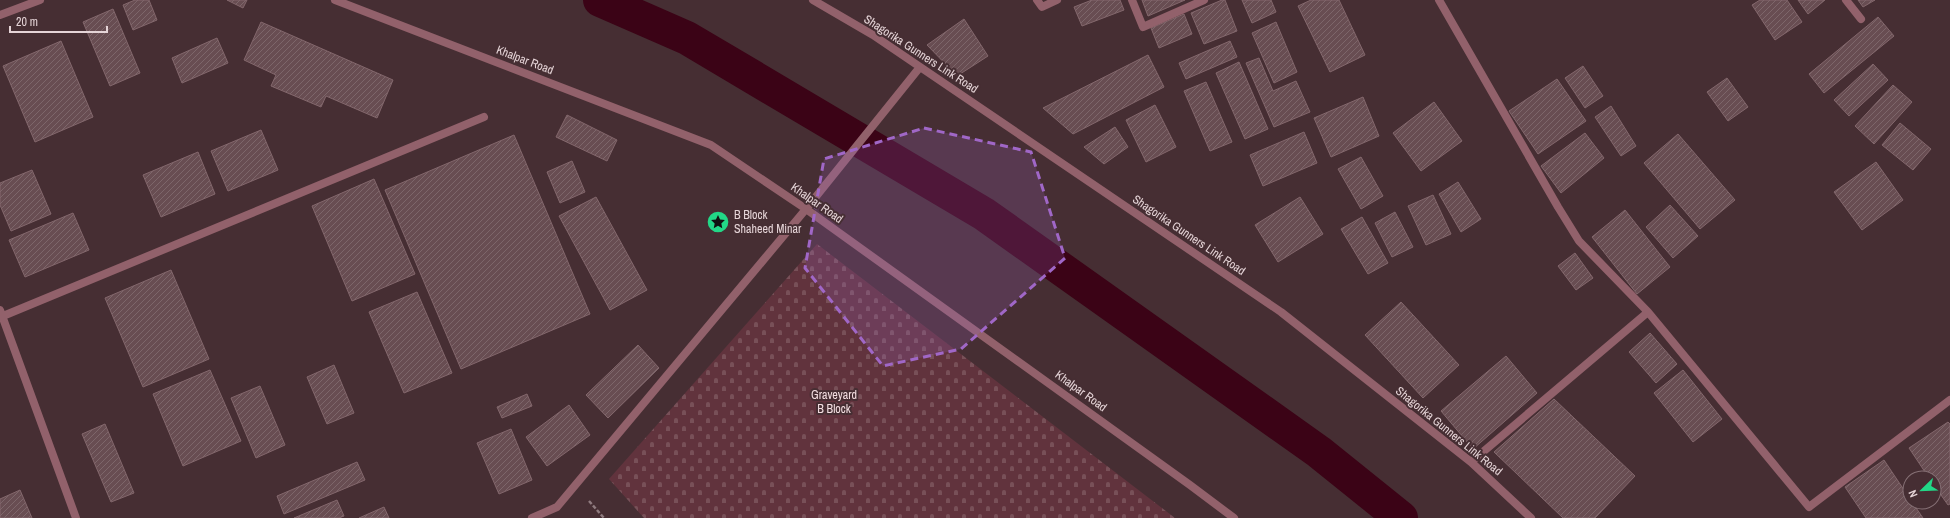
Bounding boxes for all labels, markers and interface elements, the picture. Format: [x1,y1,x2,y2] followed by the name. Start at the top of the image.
[10,8,107,34] scale bar
[861,11,981,97] street label: Shagorika Gunners Link Road
[16,14,38,30] text: 20 m
[494,42,556,78] street label: Khalpar Road
[788,179,846,227] street label: Khalpar Road
[1129,191,1249,279] street label: Shagorika Gunners Link Road
[734,207,802,237] place label: B Block Shaheed Minar
[705,209,731,235] place icon: B Block Shaheed Minar
[1052,367,1110,415] street label: Khalpar Road
[1392,383,1506,479] street label: Shagorika Gunners Link Road
[811,387,857,417] park label: Graveyard B Block
[1902,470,1942,510] north arrow
[1905,488,1921,500] text: N

